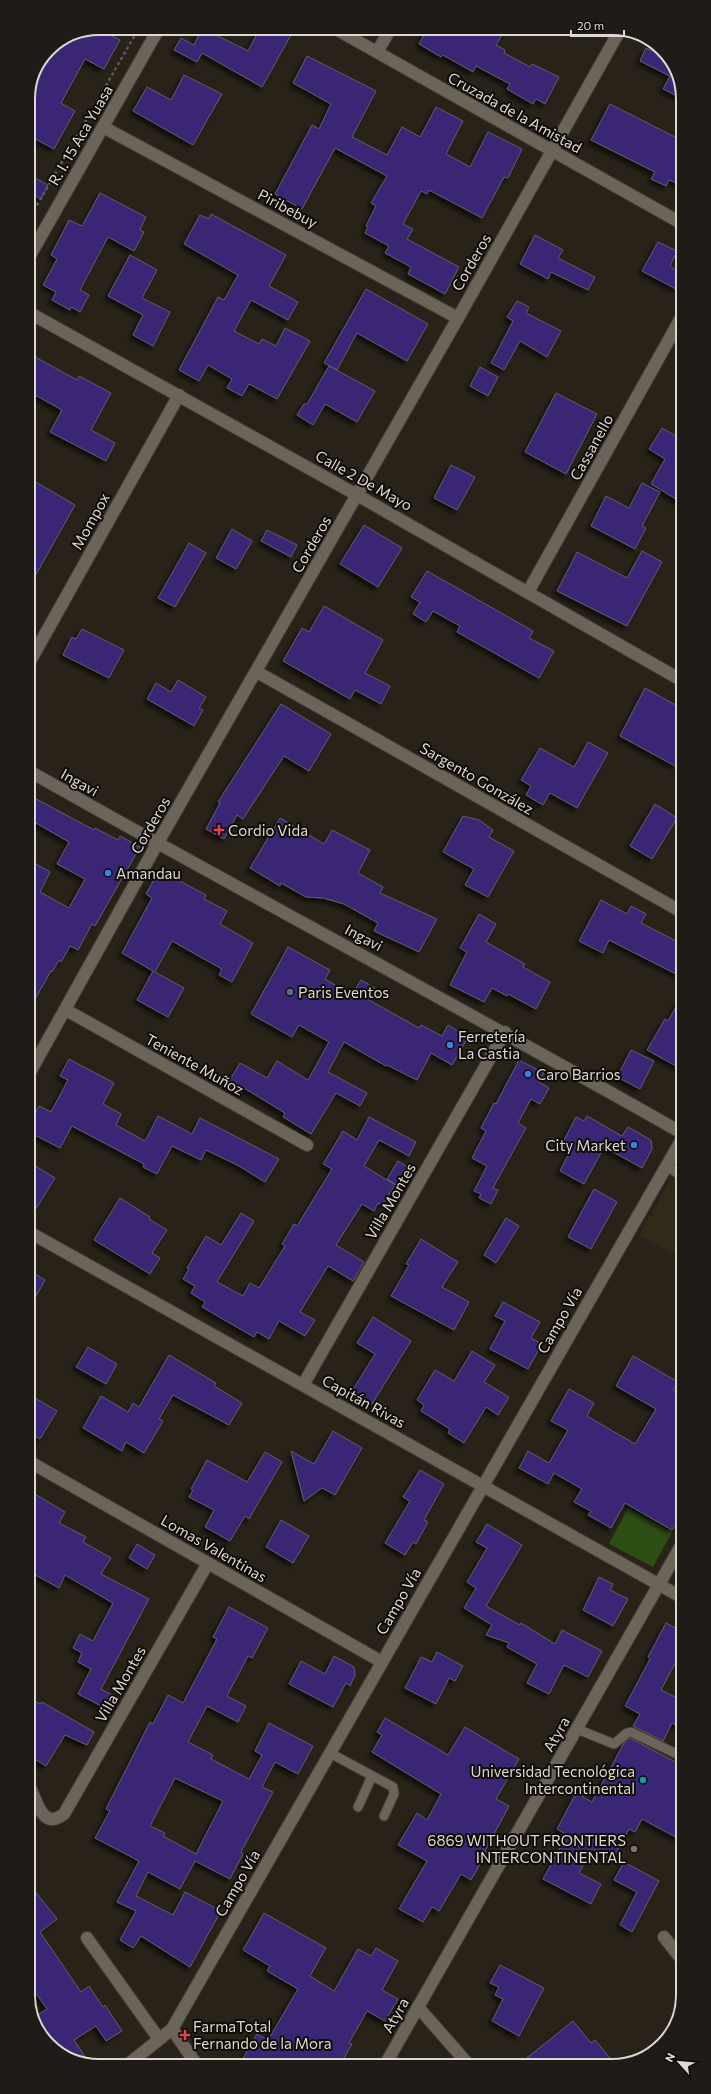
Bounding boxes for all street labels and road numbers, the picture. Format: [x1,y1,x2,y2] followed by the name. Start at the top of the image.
[445,68,585,156] street label: Cruzada de la Amistad
[44,82,116,188] street label: R. I. 15 Aca Yuasa
[255,185,321,231] street label: Piribebuy
[447,230,495,294] street label: Corderos
[566,411,617,483] street label: Cassanello
[312,446,416,514] street label: Calle 2 De Mayo
[67,490,113,552] street label: Mompox
[287,512,335,576] street label: Corderos
[417,738,537,818] street label: Sargento González
[58,764,102,800] street label: Ingavi
[126,793,174,857] street label: Corderos
[342,920,386,954] street label: Ingavi
[143,1030,247,1098] street label: Teniente Muñoz
[361,1159,419,1242] street label: Villa Montes
[533,1284,585,1356] street label: Campo Vía
[319,1371,409,1431] street label: Capitán Rivas
[158,1510,270,1586] street label: Lomas Valentinas
[372,1565,424,1637] street label: Campo Vía
[91,1642,149,1725] street label: Villa Montes
[539,1713,573,1755] street label: Atyra
[211,1847,263,1919] street label: Campo Vía
[378,1994,412,2036] street label: Atyra

